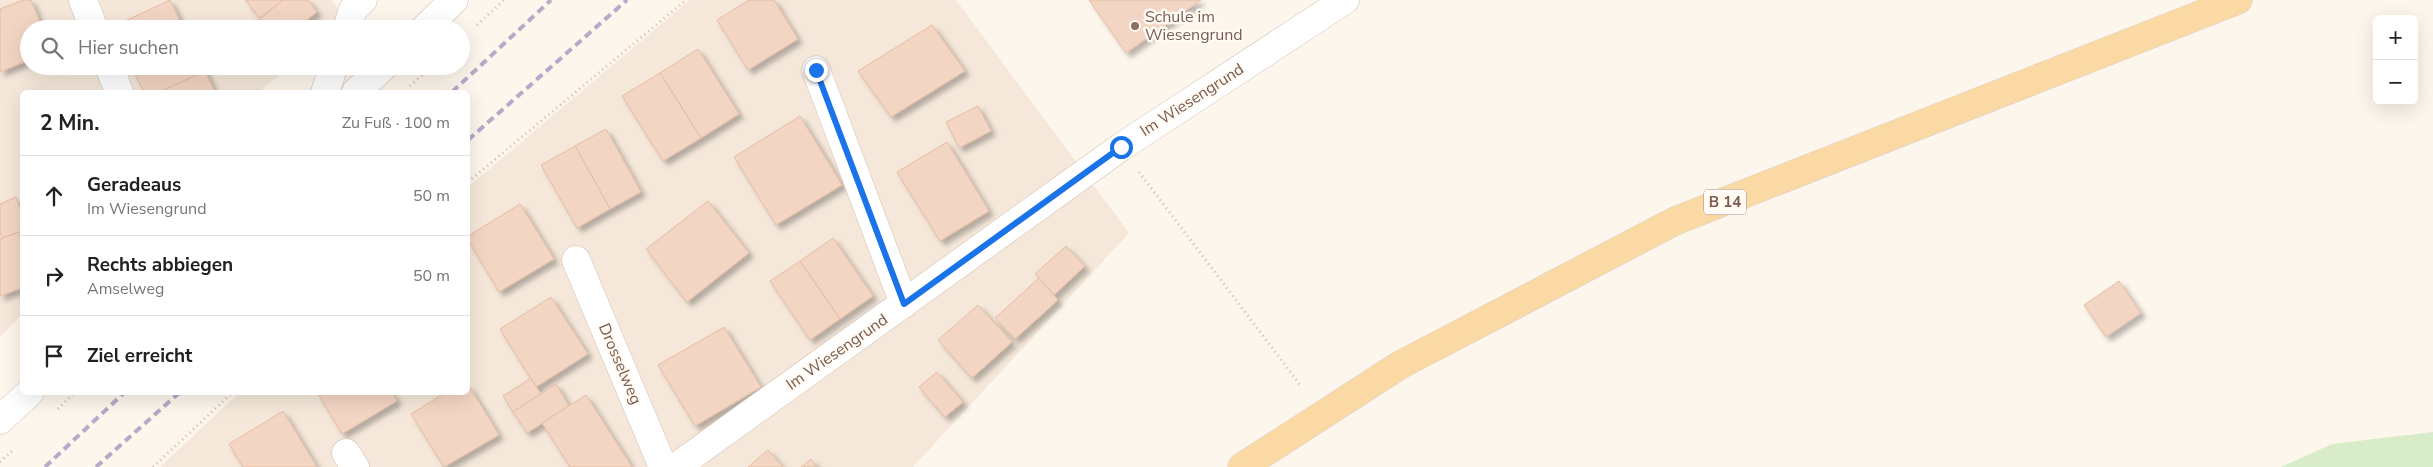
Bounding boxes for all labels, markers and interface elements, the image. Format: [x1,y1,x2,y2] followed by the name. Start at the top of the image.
[1145,6,1243,46] place label: Schule im Wiesengrund
[2373,15,2418,105] map controls
[2373,15,2418,60] button: +
[20,20,470,75] search box
[1129,20,1141,32] marker: Schule im Wiesengrund
[38,34,66,62] icon: search
[78,35,179,61] text: Hier suchen
[1136,58,1248,142] street label: Im Wiesengrund
[805,59,828,82] route end
[2373,60,2418,105] button: −
[40,109,99,137] text: 2 Min.
[342,112,450,134] text: Zu Fuß · 100 m
[1110,136,1133,159] route start
[87,172,181,198] text: Geradeaus
[40,182,68,210] icon: ahead
[413,185,450,207] text: 50 m
[1704,190,1746,214] road number: B 14
[87,198,207,220] text: Im Wiesengrund
[87,252,233,278] text: Rechts abbiegen
[40,262,68,290] icon: right
[413,265,450,287] text: 50 m
[87,278,164,300] text: Amselweg
[782,309,892,395] street label: Im Wiesengrund
[593,320,647,408] street label: Drosselweg
[40,342,68,370] icon: arrive
[87,343,192,369] text: Ziel erreicht

